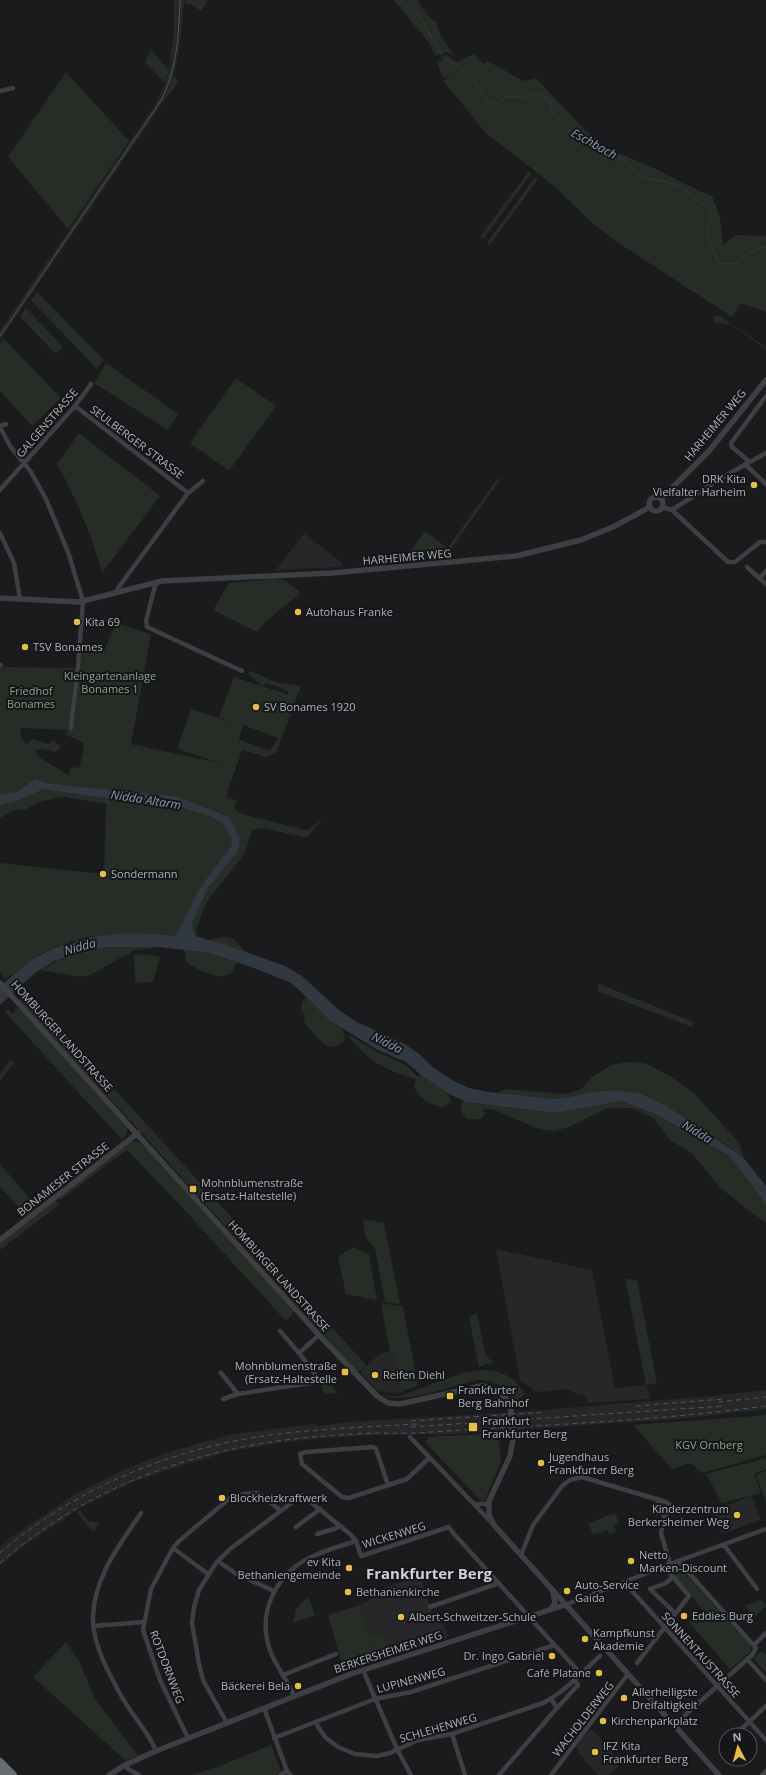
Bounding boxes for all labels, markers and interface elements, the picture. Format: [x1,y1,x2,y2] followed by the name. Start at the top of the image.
[568,124,620,163] water label: Eschbach
[12,385,81,460] street label: GALGENSTRASSE
[680,386,749,464] street label: HARHEIMER WEG
[87,401,187,482] street label: SEULBERGER STRASSE
[653,471,746,499] place label: DRK Kita Vielfalter Harheim
[749,480,759,490] marker: DRK Kita Vielfalter Harheim
[362,545,452,568] street label: HARHEIMER WEG
[306,604,393,619] place label: Autohaus Franke
[293,607,303,617] marker: Autohaus Franke
[85,614,120,629] place label: Kita 69
[72,617,82,627] marker: Kita 69
[33,639,103,654] place label: TSV Bonames
[20,642,30,652] marker: TSV Bonames
[64,668,156,696] park label: Kleingartenanlage Bonames 1
[7,683,55,711] park label: Friedhof Bonames
[264,699,356,714] place label: SV Bonames 1920
[251,702,261,712] marker: SV Bonames 1920
[110,786,182,813] water label: Nidda Altarm
[111,866,178,881] place label: Sondermann
[98,869,108,879] marker: Sondermann
[62,934,98,959] water label: Nidda
[8,977,117,1095] street label: HOMBURGER LANDSTRASSE
[369,1028,406,1058] water label: Nidda
[679,1116,716,1147] water label: Nidda
[14,1138,112,1219] street label: BONAMESER STRASSE
[201,1175,303,1203] place label: Mohnblumenstraße (Ersatz-Haltestelle)
[188,1184,198,1194] marker: Mohnblumenstraße (Ersatz-Haltestelle)
[225,1217,334,1335] street label: HOMBURGER LANDSTRASSE
[235,1358,337,1386] place label: Mohnblumenstraße (Ersatz-Haltestelle
[340,1367,350,1377] marker: Mohnblumenstraße (Ersatz-Haltestelle
[383,1367,445,1382] place label: Reifen Diehl
[370,1370,380,1380] marker: Reifen Diehl
[458,1382,530,1410] place label: Frankfurter Berg Bahnhof
[445,1391,455,1401] marker: Frankfurter Berg Bahnhof
[482,1413,567,1441] place label: Frankfurt Frankfurter Berg
[467,1421,479,1433] marker: Frankfurt Frankfurter Berg
[675,1437,743,1452] park label: KGV Ornberg
[548,1449,634,1477] place label: Jugendhaus Frankfurter Berg
[536,1458,546,1468] marker: Jugendhaus Frankfurter Berg
[230,1490,328,1505] place label: Blockheizkraftwerk
[217,1493,227,1503] marker: Blockheizkraftwerk
[628,1501,729,1529] place label: Kinderzentrum Berkersheimer Weg
[732,1510,742,1520] marker: Kinderzentrum Berkersheimer Weg
[360,1518,427,1551] street label: WICKENWEG
[639,1547,727,1575] place label: Netto Marken-Discount
[238,1554,341,1582] place label: ev Kita Bethaniengemeinde
[626,1556,636,1566] marker: Netto Marken-Discount
[344,1563,354,1573] marker: ev Kita Bethaniengemeinde
[366,1563,493,1583] district label: Frankfurter Berg
[575,1577,639,1605] place label: Auto-Service Gaida
[356,1584,440,1599] place label: Bethanienkirche
[562,1586,572,1596] marker: Auto-Service Gaida
[343,1587,353,1597] marker: Bethanienkirche
[692,1608,753,1623] place label: Eddies Burg
[409,1609,536,1624] place label: Albert-Schweitzer-Schule
[659,1609,744,1701] street label: SONNENTAUSTRASSE
[679,1611,689,1621] marker: Eddies Burg
[396,1612,406,1622] marker: Albert-Schweitzer-Schule
[593,1625,655,1653] place label: Kampfkunst Akademie
[332,1627,444,1676] street label: BERKERSHEIMER WEG
[147,1628,188,1706] street label: ROTDORNWEG
[580,1634,590,1644] marker: Kampfkunst Akademie
[463,1648,544,1663] place label: Dr. Ingo Gabriel
[547,1651,557,1661] marker: Dr. Ingo Gabriel
[375,1663,447,1696] street label: LUPINENWEG
[527,1665,591,1680] place label: Café Platane
[594,1668,604,1678] marker: Café Platane
[221,1678,290,1693] place label: Bäckerei Bela
[548,1678,617,1759] street label: WACHOLDERWEG
[293,1681,303,1691] marker: Bäckerei Bela
[632,1684,698,1712] place label: Allerheiligste Dreifaltigkeit
[619,1693,629,1703] marker: Allerheiligste Dreifaltigkeit
[397,1709,478,1746] street label: SCHLEHENWEG
[611,1713,698,1728] place label: Kirchenparkplatz
[598,1716,608,1726] marker: Kirchenparkplatz
[718,1727,758,1767] north arrow
[732,1729,742,1744] text: N
[603,1738,688,1766] place label: IFZ Kita Frankfurter Berg
[590,1747,600,1757] marker: IFZ Kita Frankfurter Berg

